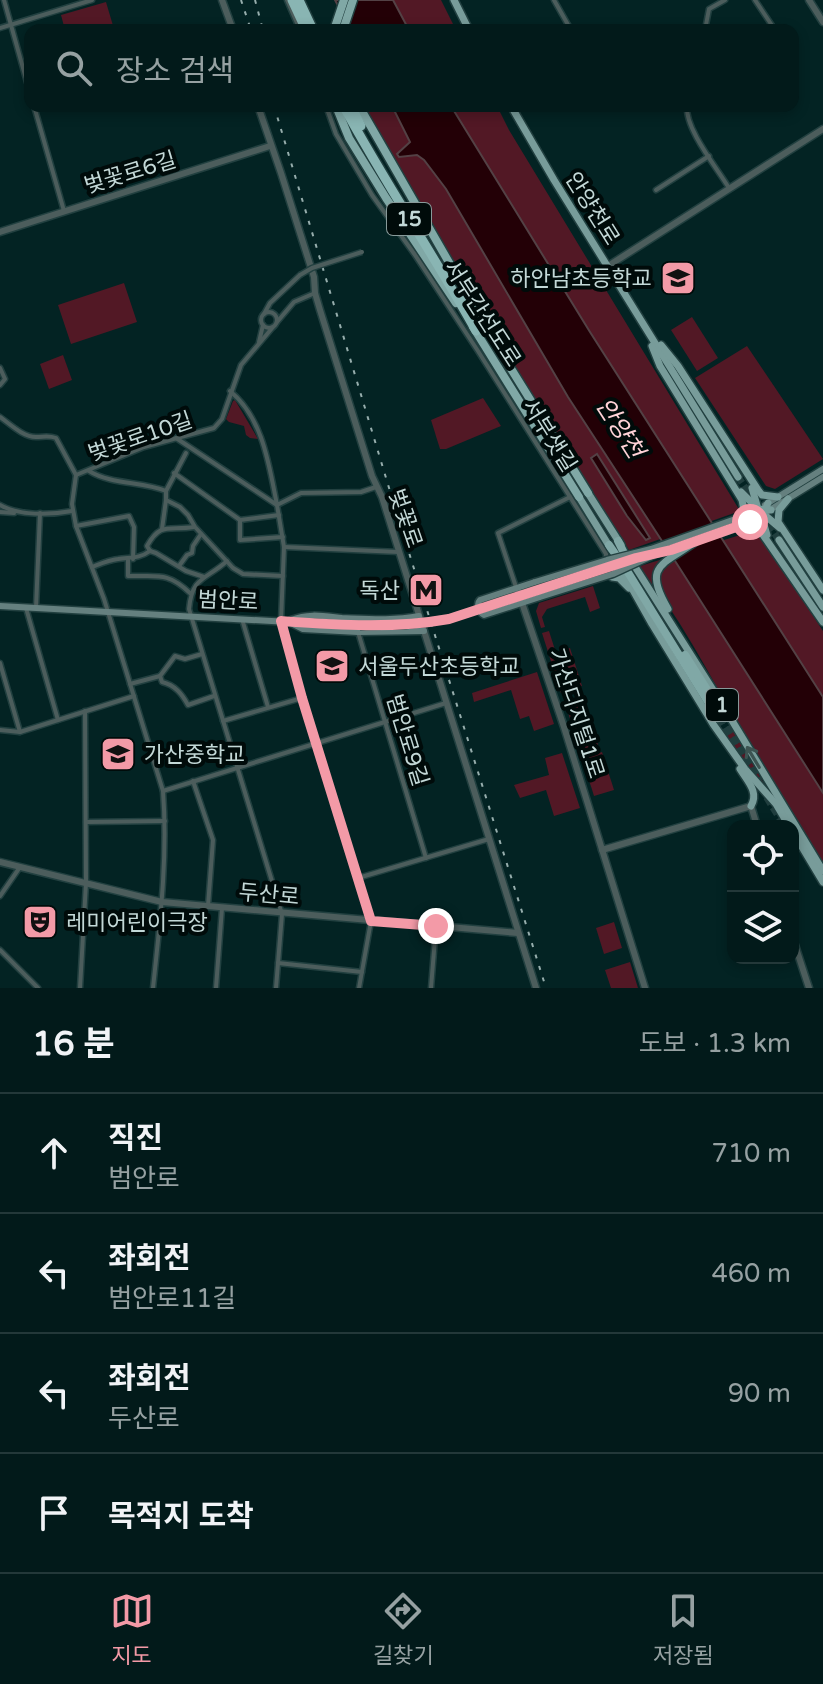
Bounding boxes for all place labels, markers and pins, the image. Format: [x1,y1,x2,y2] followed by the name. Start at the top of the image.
[659,259,697,297] school or university icon: 하안남초등학교
[510,266,652,292] place label: 하안남초등학교
[407,571,445,609] metro station icon: 독산
[360,578,400,604] place label: 독산
[313,647,351,685] school or university icon: 서울두산초등학교
[358,654,520,680] place label: 서울두산초등학교
[99,735,137,773] school or university icon: 가산중학교
[144,742,245,768] place label: 가산중학교
[21,903,59,941] theatre icon: 레미어린이극장
[66,910,208,936] place label: 레미어린이극장

